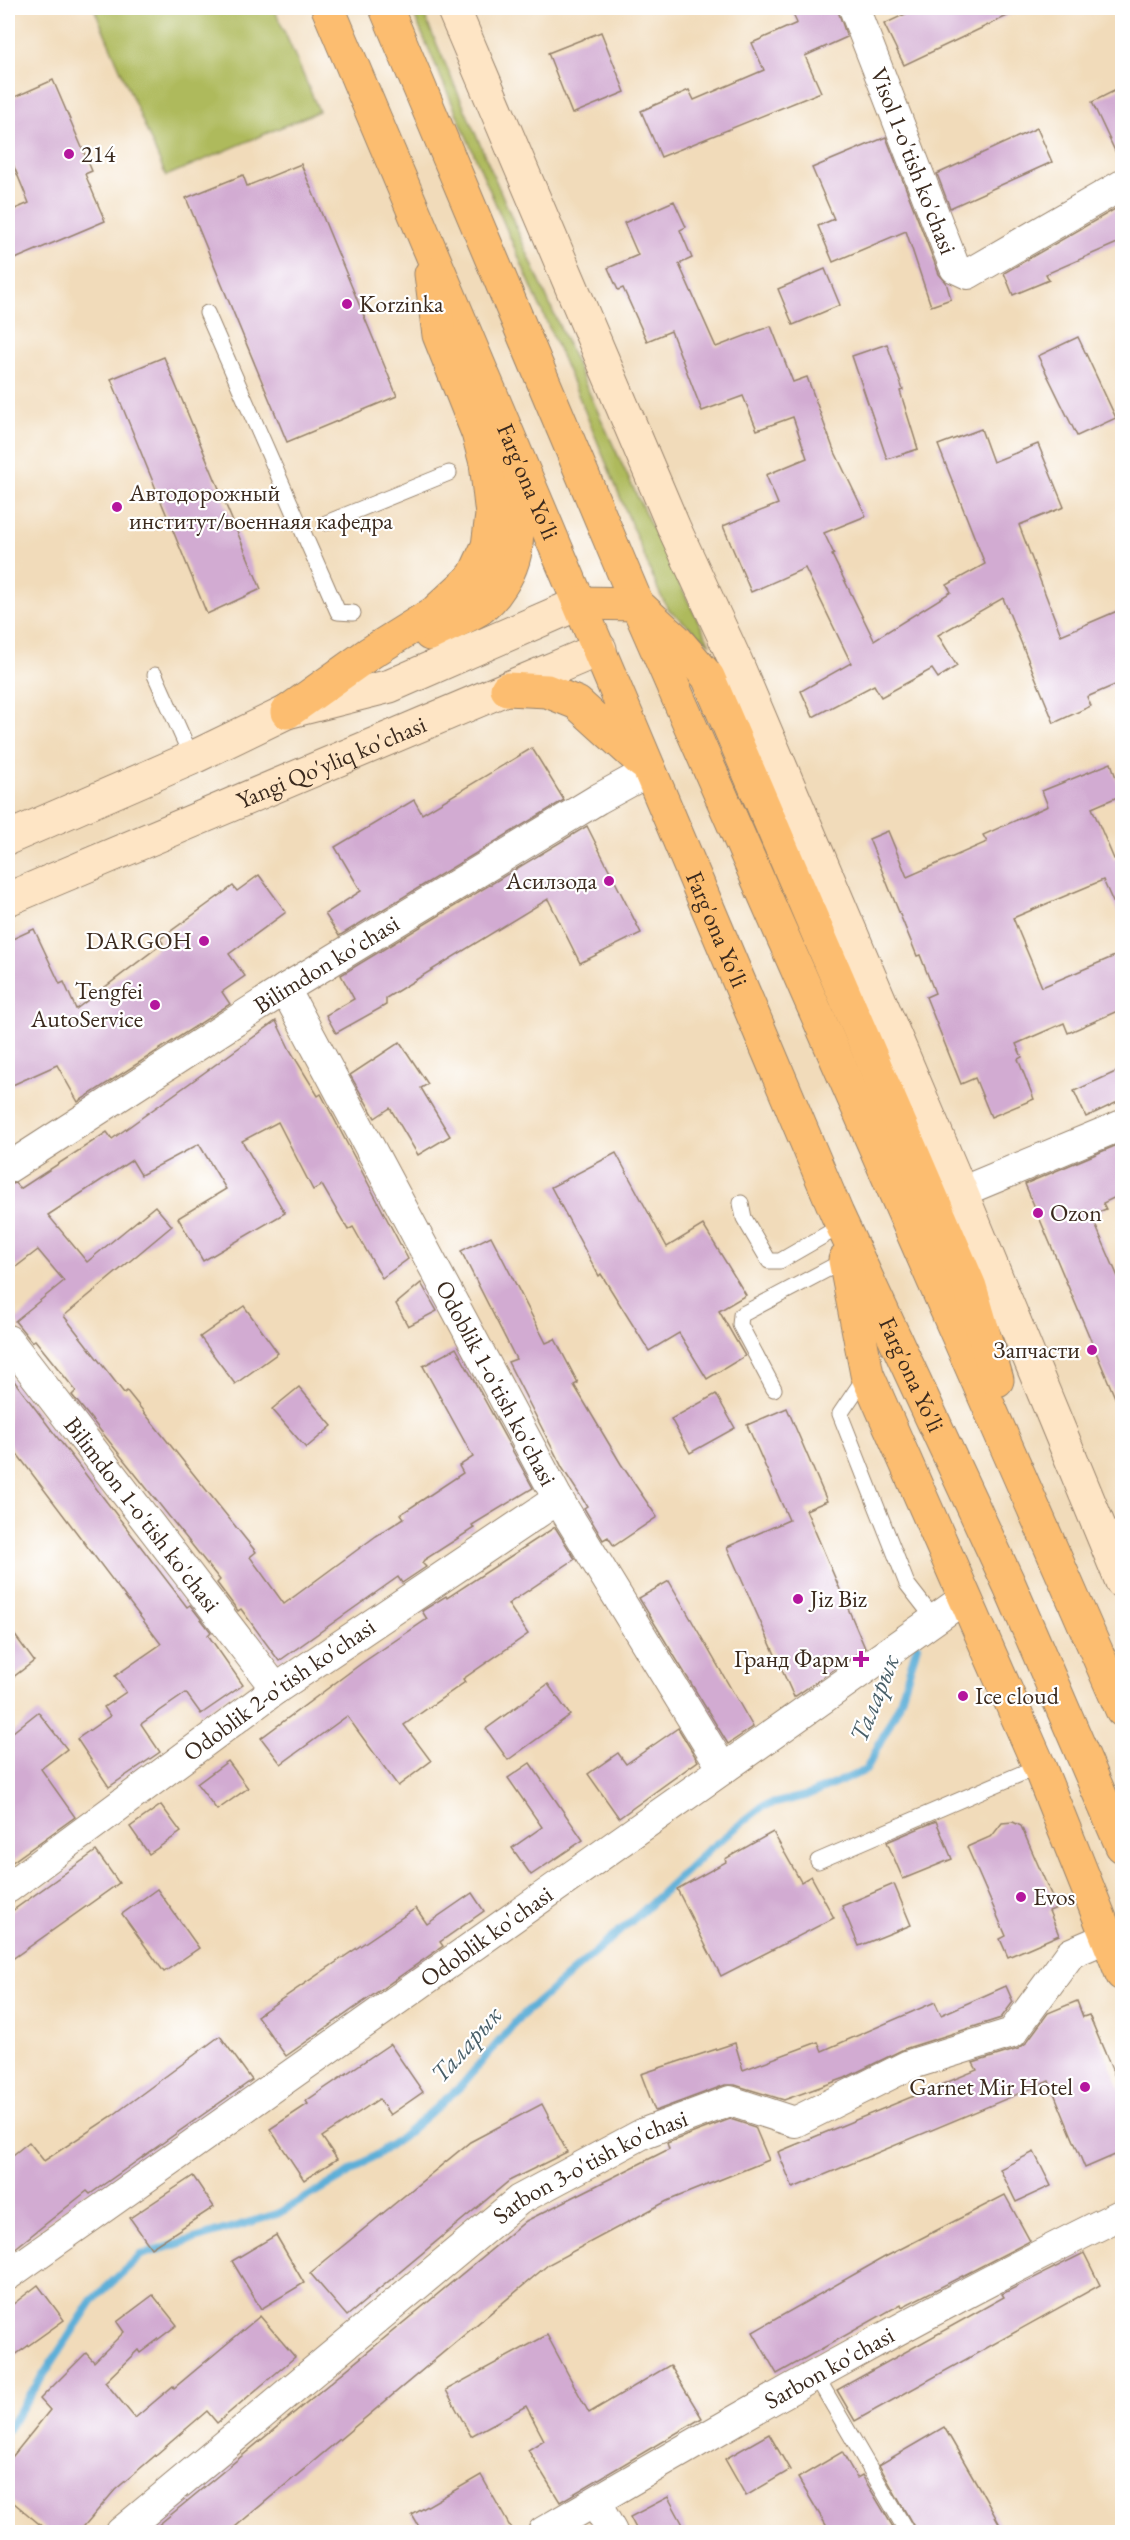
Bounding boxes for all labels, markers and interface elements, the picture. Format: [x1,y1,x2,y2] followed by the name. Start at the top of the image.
[864,63,964,259] street label: Visol 1-o'tish ko'chasi
[81,138,116,169] place label: 214
[62,147,76,161] marker: 214
[359,288,444,319] place label: Korzinka
[340,297,354,311] marker: Korzinka
[490,419,567,544] street label: Farg'ona Yo'li
[128,477,393,536] place label: Автодорожный институт/военнаяя кафедра
[110,500,124,514] marker: Автодорожный институт/военнаяя кафедра
[232,708,431,816] street label: Yangi Qo'yliq ko'chasi
[505,865,597,896] place label: Асилзода
[679,866,756,992] street label: Farg'ona Yo'li
[602,874,616,888] marker: Асилзода
[247,907,405,1020] street label: Bilimdon ko'chasi
[86,925,192,956] place label: DARGOH
[197,934,211,948] marker: DARGOH
[30,975,143,1034] place label: Tengfei AutoService
[148,998,162,1012] marker: Tengfei AutoService
[1050,1197,1102,1228] place label: Ozon
[1031,1206,1045,1220] marker: Ozon
[429,1275,564,1491] street label: Odoblik 1-o'tish ko'chasi
[872,1312,952,1437] street label: Farg'ona Yo'li
[994,1334,1080,1365] place label: Запчасти
[1085,1343,1099,1357] marker: Запчасти
[57,1410,227,1618] street label: Bilimdon 1-o'tish ko'chasi
[808,1583,867,1614] place label: Jiz Biz
[791,1592,805,1606] marker: Jiz Biz
[176,1611,381,1768] street label: Odoblik 2-o'tish ko'chasi
[734,1643,849,1674] place label: Гранд Фарм
[841,1648,907,1747] water label: Таларык
[854,1652,868,1666] marker: Гранд Фарм
[975,1680,1060,1711] place label: Ice cloud
[956,1689,970,1703] marker: Ice cloud
[414,1879,559,1994] street label: Odoblik ko'chasi
[1033,1881,1075,1912] place label: Evos
[1014,1890,1028,1904] marker: Evos
[423,1998,510,2089] water label: Таларык
[909,2071,1073,2102] place label: Garnet Mir Hotel
[1078,2080,1092,2094] marker: Garnet Mir Hotel
[486,2102,692,2231] street label: Sarbon 3-o'tish ko'chasi
[758,2319,899,2416] street label: Sarbon ko'chasi

